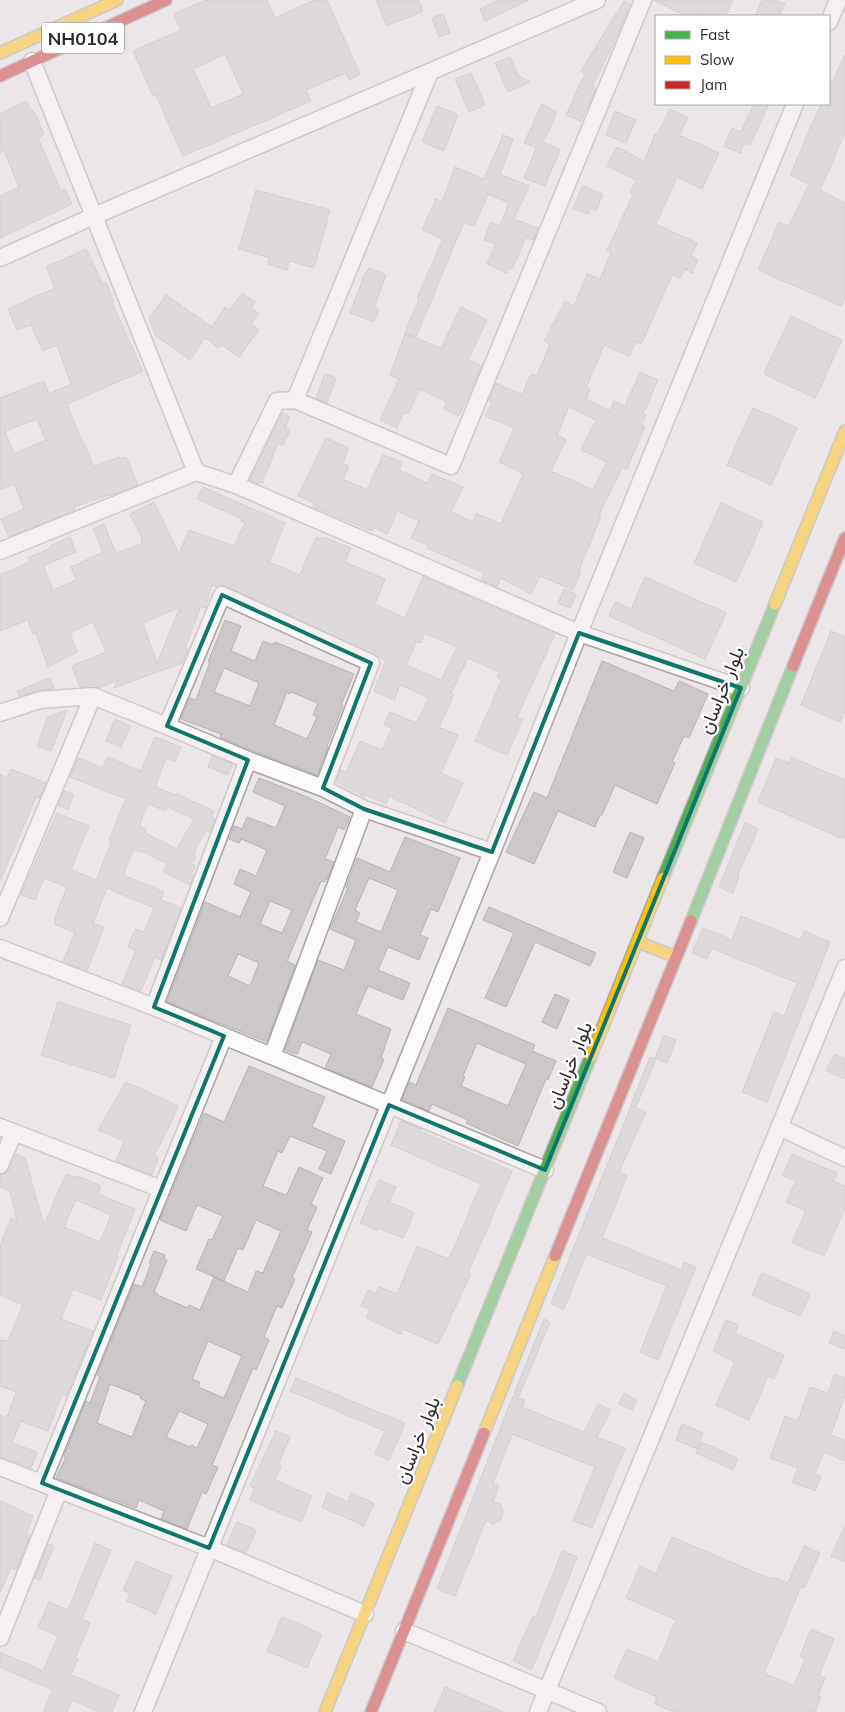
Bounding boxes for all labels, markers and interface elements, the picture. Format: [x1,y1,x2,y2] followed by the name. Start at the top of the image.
[655,15,830,105] legend
[42,22,124,54] road number: NH0104
[700,25,730,44] text: Fast
[700,50,734,69] text: Slow
[700,75,727,94] text: Jam
[693,643,749,737] street label: بلوار خراسان
[541,1018,597,1112] street label: بلوار خراسان
[389,1393,445,1487] street label: بلوار خراسان

